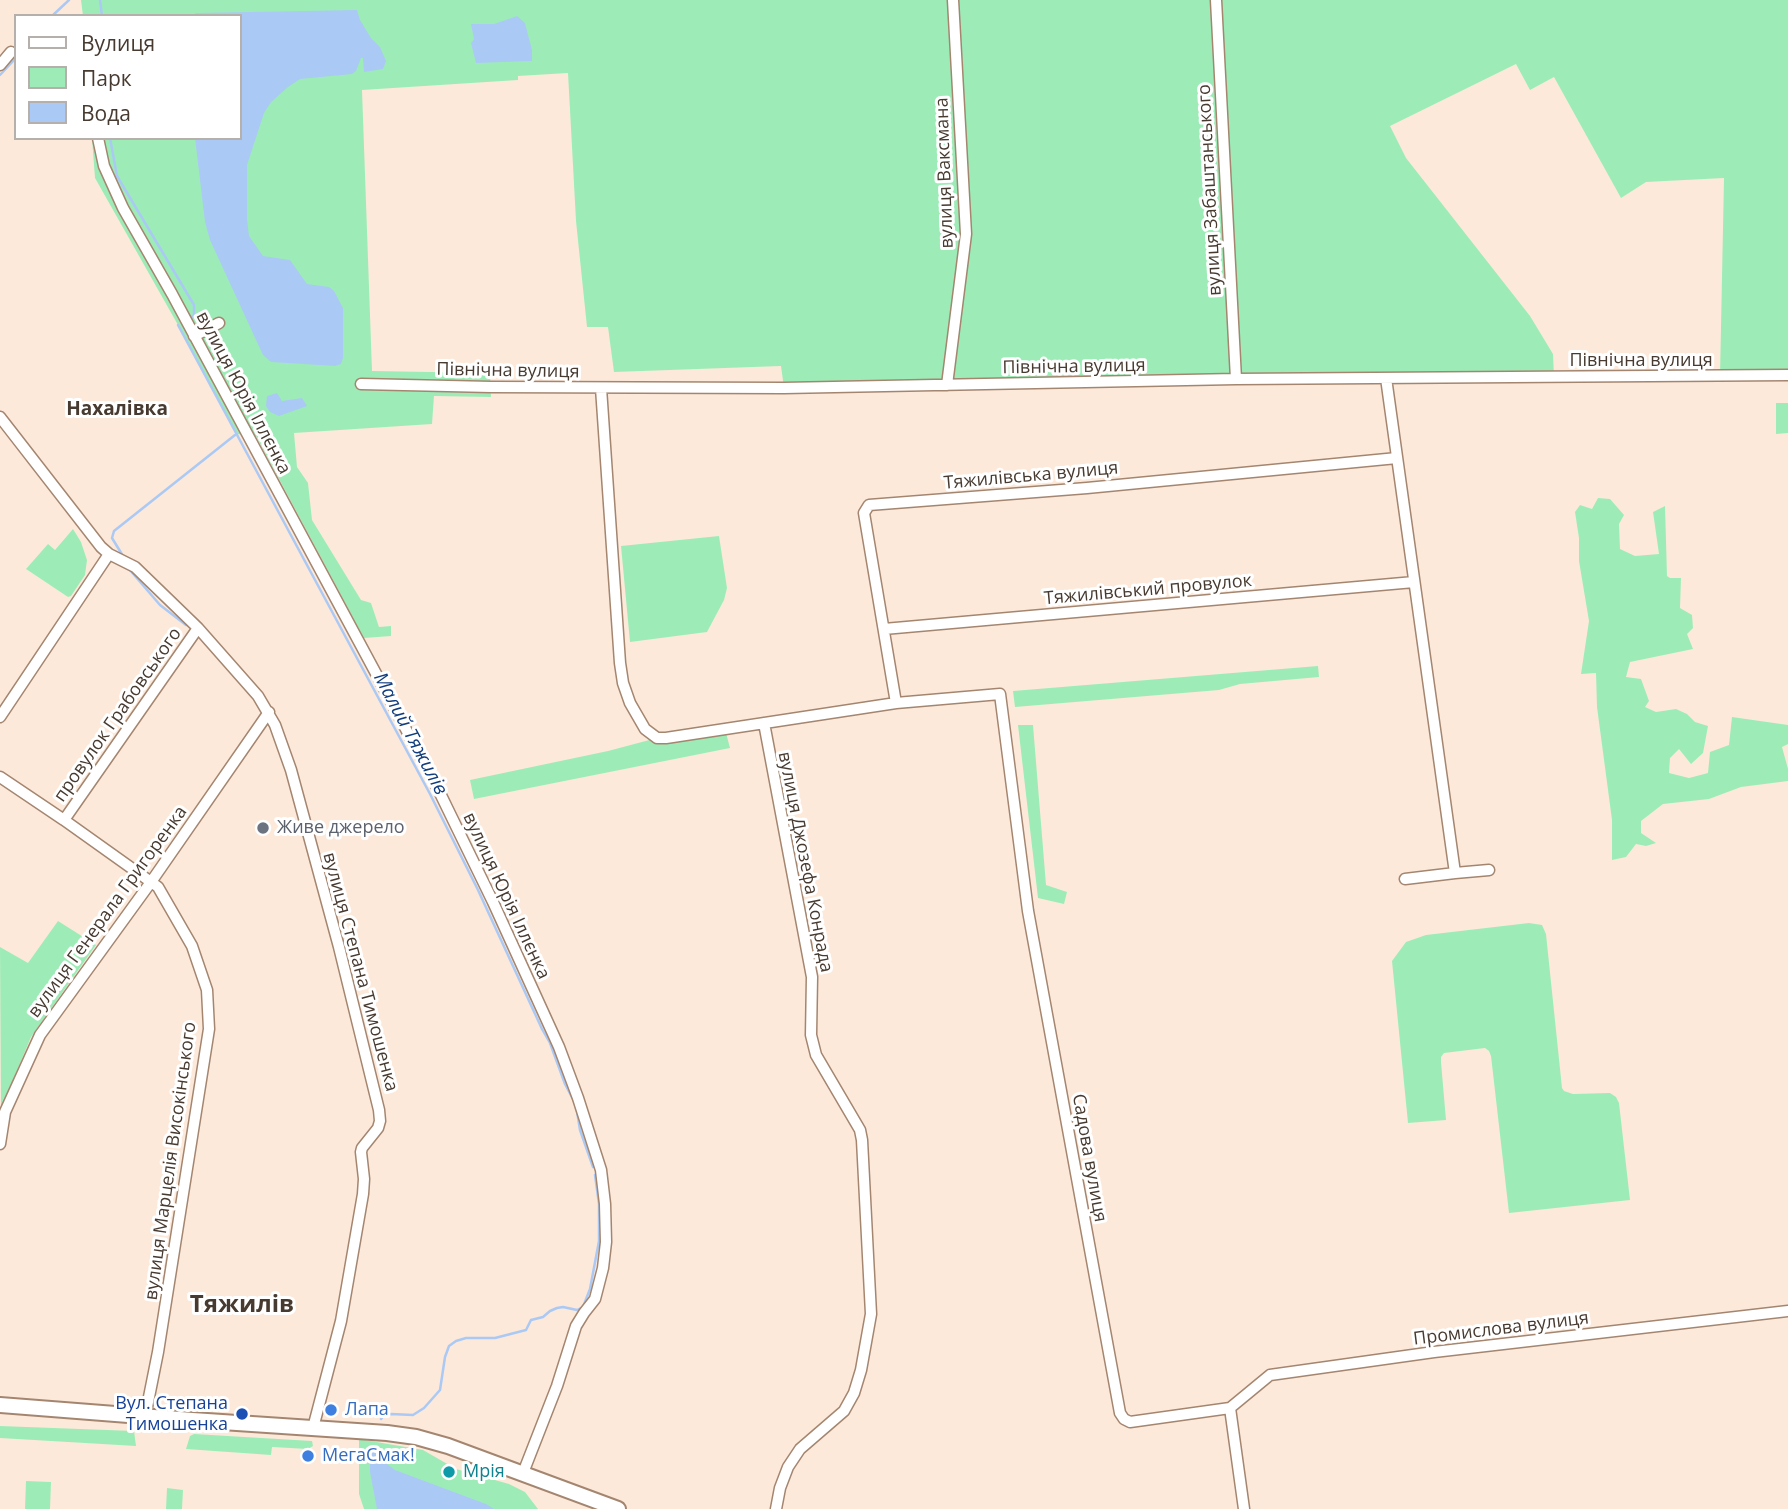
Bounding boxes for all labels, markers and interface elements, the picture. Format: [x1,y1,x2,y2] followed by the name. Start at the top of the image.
[14,14,242,140] legend
[81,29,155,57] text: Вулиця
[81,64,132,92] text: Парк
[1194,84,1226,296] street label: вулиця Забаштанського
[932,97,958,249] street label: вулиця Ваксмана
[81,99,131,127] text: Вода
[191,308,295,478] street label: вулиця Юрія Іллєнка
[1569,350,1713,372] street label: Північна вулиця
[1002,355,1146,379] street label: Північна вулиця
[436,359,580,383] street label: Північна вулиця
[66,399,168,421] district label: Нахалівка
[943,458,1119,494] street label: Тяжилівська вулиця
[1043,570,1253,610] street label: Тяжилівський провулок
[50,624,186,806] street label: провулок Грабовського
[368,669,452,799] water label: Малий Тяжилів
[773,750,837,974] street label: вулиця Джозефа Конрада
[24,802,192,1022] street label: вулиця Генерала Григоренка
[458,809,554,983] street label: вулиця Юрія Іллєнка
[277,817,405,839] place label: Живе джерело
[255,820,271,836] marker: Живе джерело
[318,850,402,1094] street label: вулиця Степана Тимошенка
[141,1020,201,1302] street label: вулиця Марцелія Високінського
[1067,1092,1111,1224] street label: Садова вулиця
[190,1291,294,1319] district label: Тяжилів
[1412,1308,1590,1350] street label: Промислова вулиця
[115,1393,228,1436] place label: Вул. Степана Тимошенка
[345,1399,389,1421] place label: Лапа
[323,1402,339,1418] marker: Лапа
[234,1406,250,1422] marker: Вул. Степана Тимошенка
[322,1445,415,1467] place label: МегаСмак!
[300,1448,316,1464] marker: МегаСмак!
[463,1461,505,1483] place label: Мрія
[441,1464,457,1480] marker: Мрія

